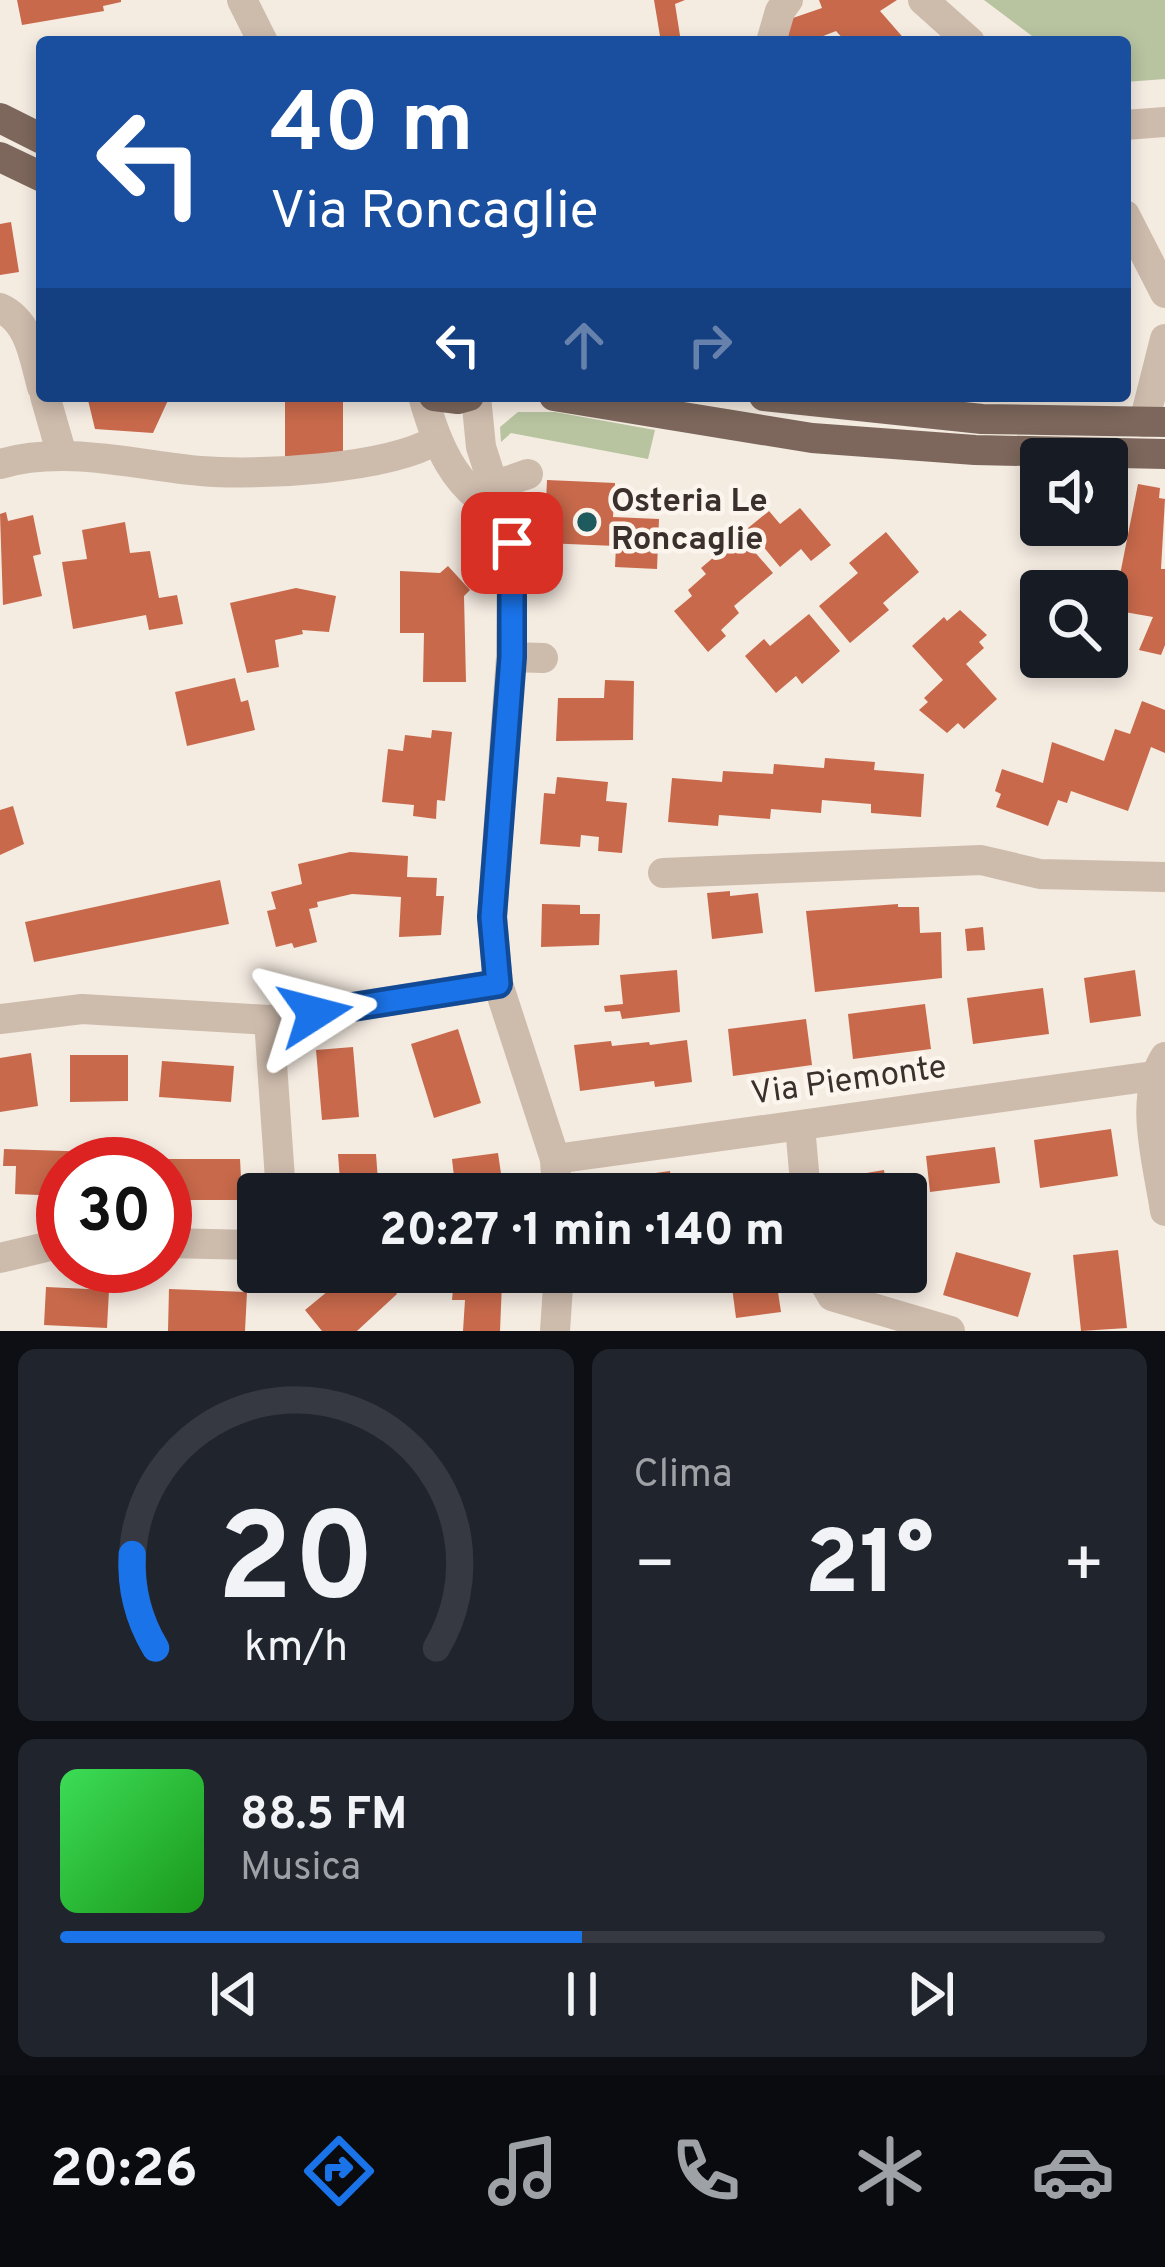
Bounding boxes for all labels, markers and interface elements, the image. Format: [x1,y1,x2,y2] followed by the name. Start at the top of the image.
[270,75,474,181] text: 40 m
[72,84,228,240] icon: left
[270,179,599,248] text: Via Roncaglie
[425,312,491,378] icon: left
[551,312,617,378] icon: ahead
[677,312,743,378] icon: right
[1020,438,1128,678] map controls
[1020,438,1128,546] button: sound
[611,482,768,562] place label: Osteria Le Roncaglie
[461,492,563,594] pin
[574,509,600,535] marker: Osteria Le Roncaglie
[479,510,545,576] icon: arrive
[1020,570,1128,678] button: search
[252,950,378,1076] position arrow
[749,1047,949,1117] street label: Via Piemonte
[36,1137,192,1293] speed limit sign: 30
[379,1204,785,1261] text: 20:27 · 1 min · 140 m
[634,1452,733,1501] text: Clima
[217,1487,375,1645] text: 20
[805,1512,934,1625] text: 21°
[634,1527,676,1610] text: −
[1062,1527,1105,1610] text: +
[244,1622,348,1676] text: km/h
[240,1788,408,1845] text: 88.5 FM
[240,1845,361,1894] text: Musica
[201,1961,267,2027] icon: previous
[549,1961,615,2027] icon: pause
[898,1961,964,2027] icon: next
[297,2129,381,2213] icon: directions
[481,2129,565,2213] icon: music
[664,2129,748,2213] icon: phone
[848,2129,932,2213] icon: climate
[1031,2129,1115,2213] icon: car
[50,2137,198,2206] text: 20:26

